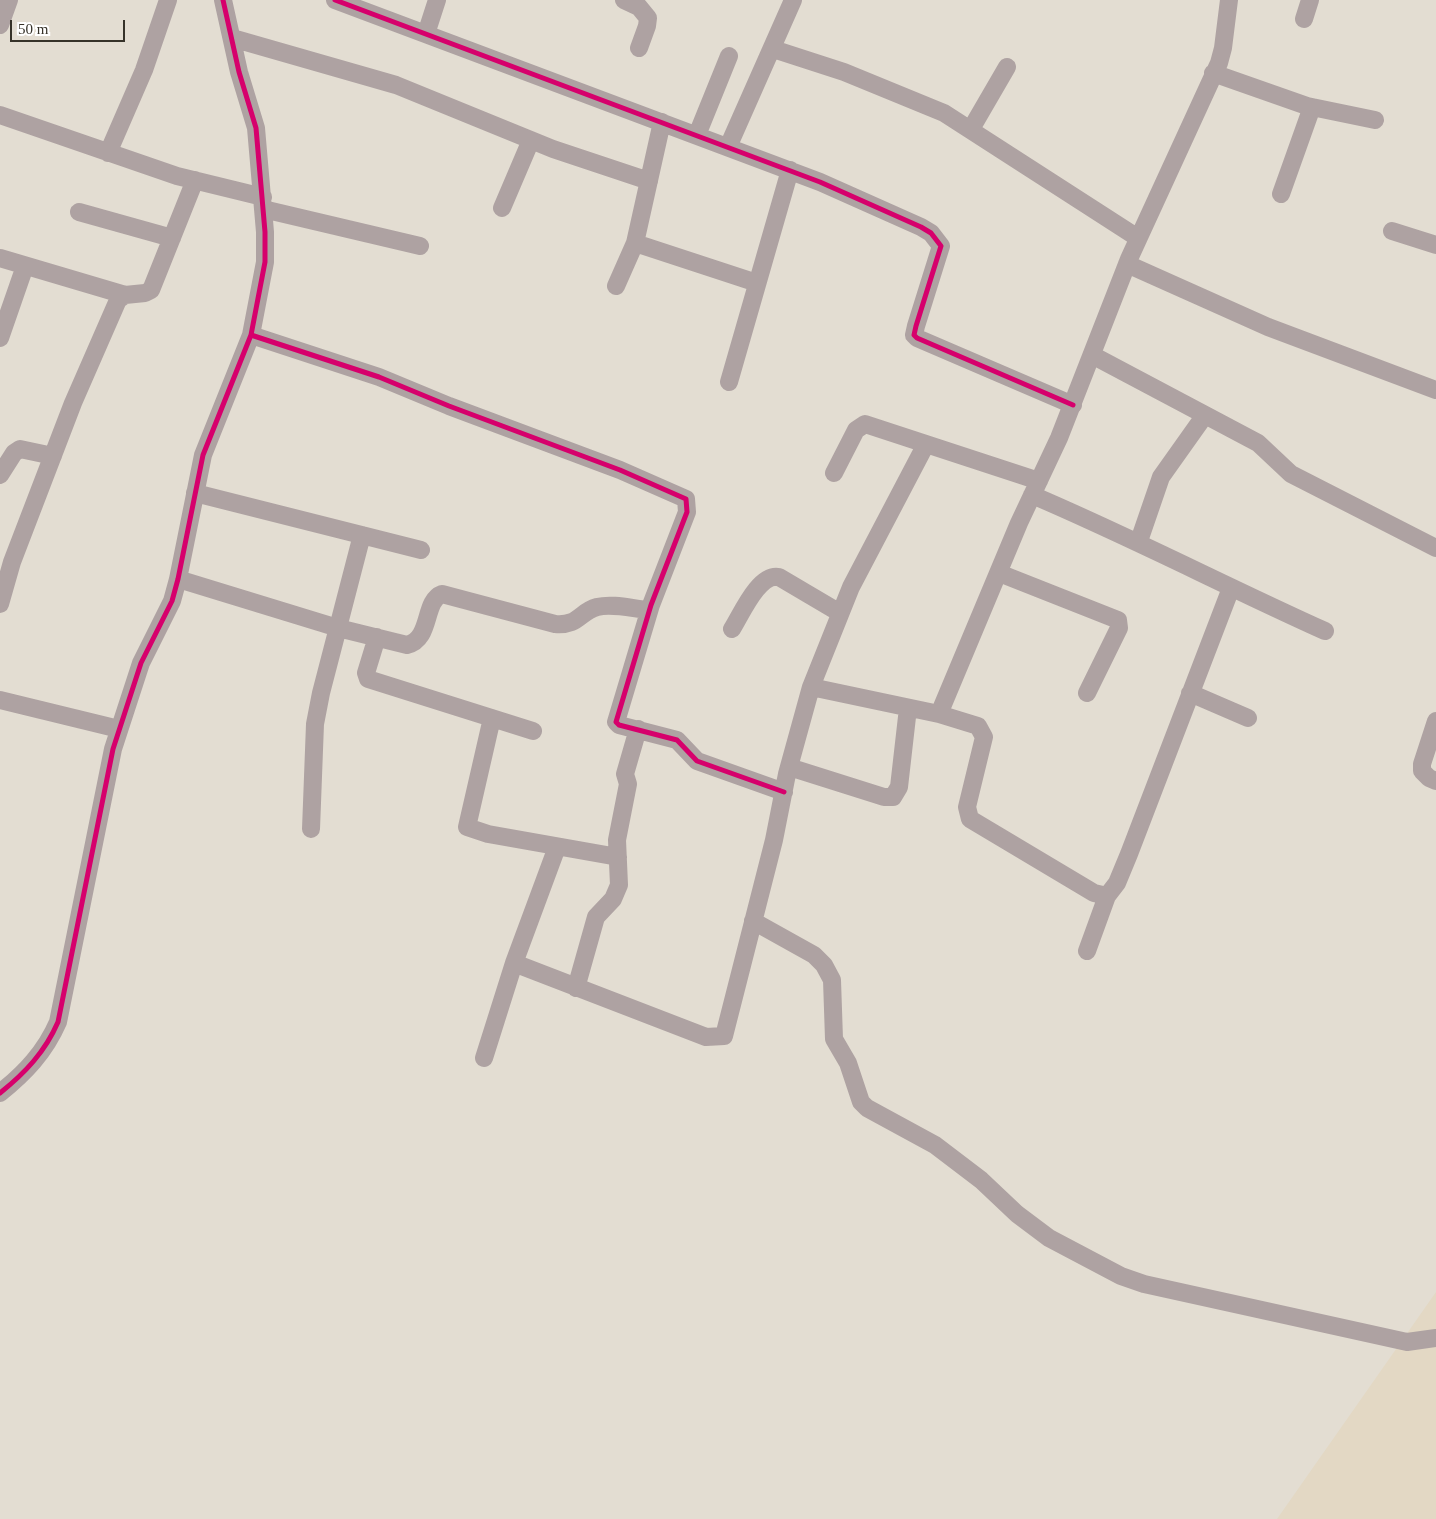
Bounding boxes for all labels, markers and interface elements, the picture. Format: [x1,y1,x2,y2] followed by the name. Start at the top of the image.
[12,10,128,42] scale bar
[18,21,48,37] text: 50 m

